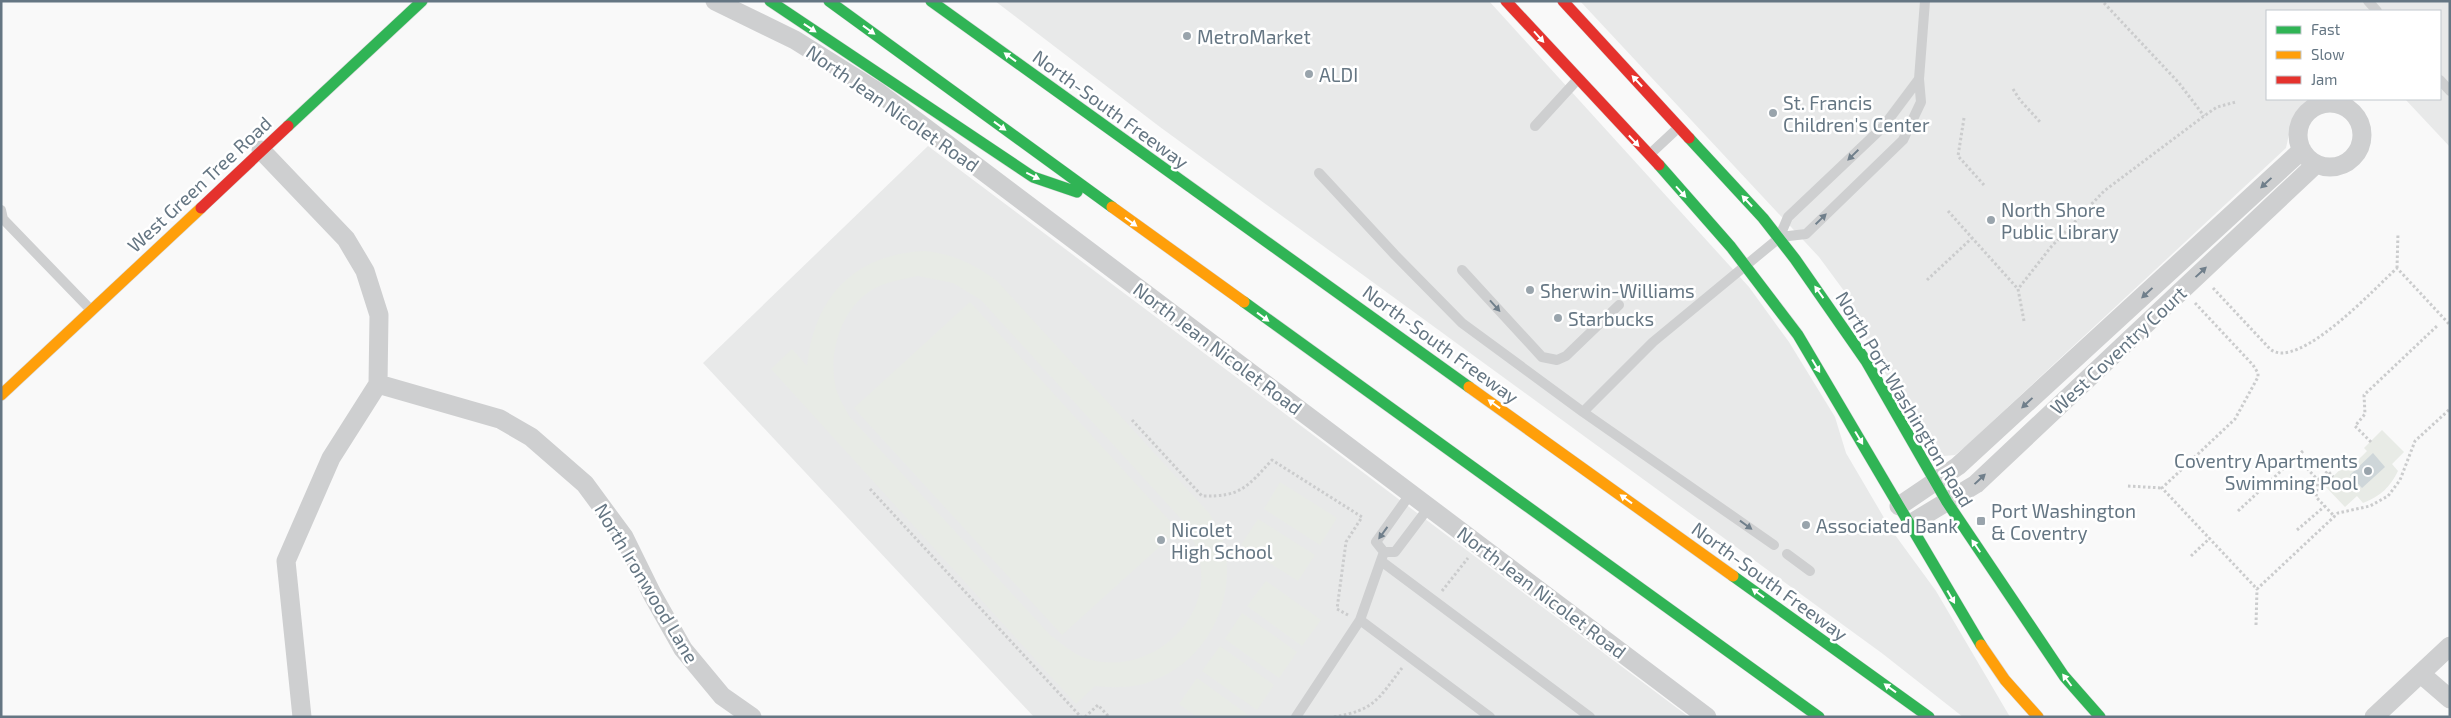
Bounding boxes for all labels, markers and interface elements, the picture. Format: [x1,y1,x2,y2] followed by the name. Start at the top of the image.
[2266,10,2441,100] legend
[2311,20,2341,38] text: Fast
[803,24,817,33] one-way arrow
[862,25,876,35] one-way arrow
[1197,25,1311,48] place label: MetroMarket
[1181,30,1193,42] marker: MetroMarket
[1533,31,1545,43] one-way arrow
[802,40,984,176] street label: North Jean Nicolet Road
[1029,45,1193,173] street label: North-South Freeway
[2311,45,2345,63] text: Slow
[1004,52,1017,63] one-way arrow
[1319,63,1358,86] place label: ALDI
[1303,68,1315,80] marker: ALDI
[2311,70,2337,88] text: Jam
[1631,76,1643,88] one-way arrow
[1783,91,1930,136] place label: St. Francis Children's Center
[1767,107,1779,119] marker: St. Francis Children's Center
[122,111,276,257] street label: West Green Tree Road
[993,121,1007,131] one-way arrow
[1629,134,1640,147] one-way arrow
[1847,149,1859,161] one-way arrow
[1026,172,1040,180] one-way arrow
[2261,177,2273,189] one-way arrow
[1675,185,1687,197] one-way arrow
[1741,195,1753,207] one-way arrow
[2001,198,2119,243] place label: North Shore Public Library
[1815,213,1827,225] one-way arrow
[1985,214,1997,226] marker: North Shore Public Library
[1124,217,1138,227] one-way arrow
[2195,266,2207,278] one-way arrow
[1129,277,1307,419] street label: North Jean Nicolet Road
[1540,279,1695,302] place label: Sherwin-Williams
[1359,280,1523,408] street label: North-South Freeway
[2045,281,2191,419] street label: West Coventry Court
[1524,284,1536,296] marker: Sherwin-Williams
[1814,285,1824,299] one-way arrow
[1831,287,1979,511] street label: North Port Washington Road
[2141,287,2153,299] one-way arrow
[1489,300,1501,312] one-way arrow
[1568,307,1654,330] place label: Starbucks
[1256,312,1270,322] one-way arrow
[1552,312,1564,324] marker: Starbucks
[1811,359,1820,372] one-way arrow
[2021,397,2033,409] one-way arrow
[1487,399,1500,409] one-way arrow
[1855,431,1864,444] one-way arrow
[2174,449,2358,494] place label: Coventry Apartments Swimming Pool
[2362,465,2374,477] marker: Coventry Apartments Swimming Pool
[1974,473,1986,485] one-way arrow
[1620,493,1633,504] one-way arrow
[590,499,704,667] street label: North Ironwood Lane
[1991,499,2136,544] place label: Port Washington & Coventry
[1816,514,1958,537] place label: Associated Bank
[1975,515,1987,527] marker: Port Washington & Coventry
[1688,517,1852,645] street label: North-South Freeway
[1171,518,1273,563] place label: Nicolet High School
[1800,519,1812,531] marker: Associated Bank
[1740,520,1753,530] one-way arrow
[1453,521,1631,663] street label: North Jean Nicolet Road
[1378,526,1388,540] one-way arrow
[1155,534,1167,546] marker: Nicolet High School
[1971,539,1981,553] one-way arrow
[1751,588,1765,598] one-way arrow
[1947,590,1956,603] one-way arrow
[2062,674,2073,687] one-way arrow
[1883,683,1896,693] one-way arrow

